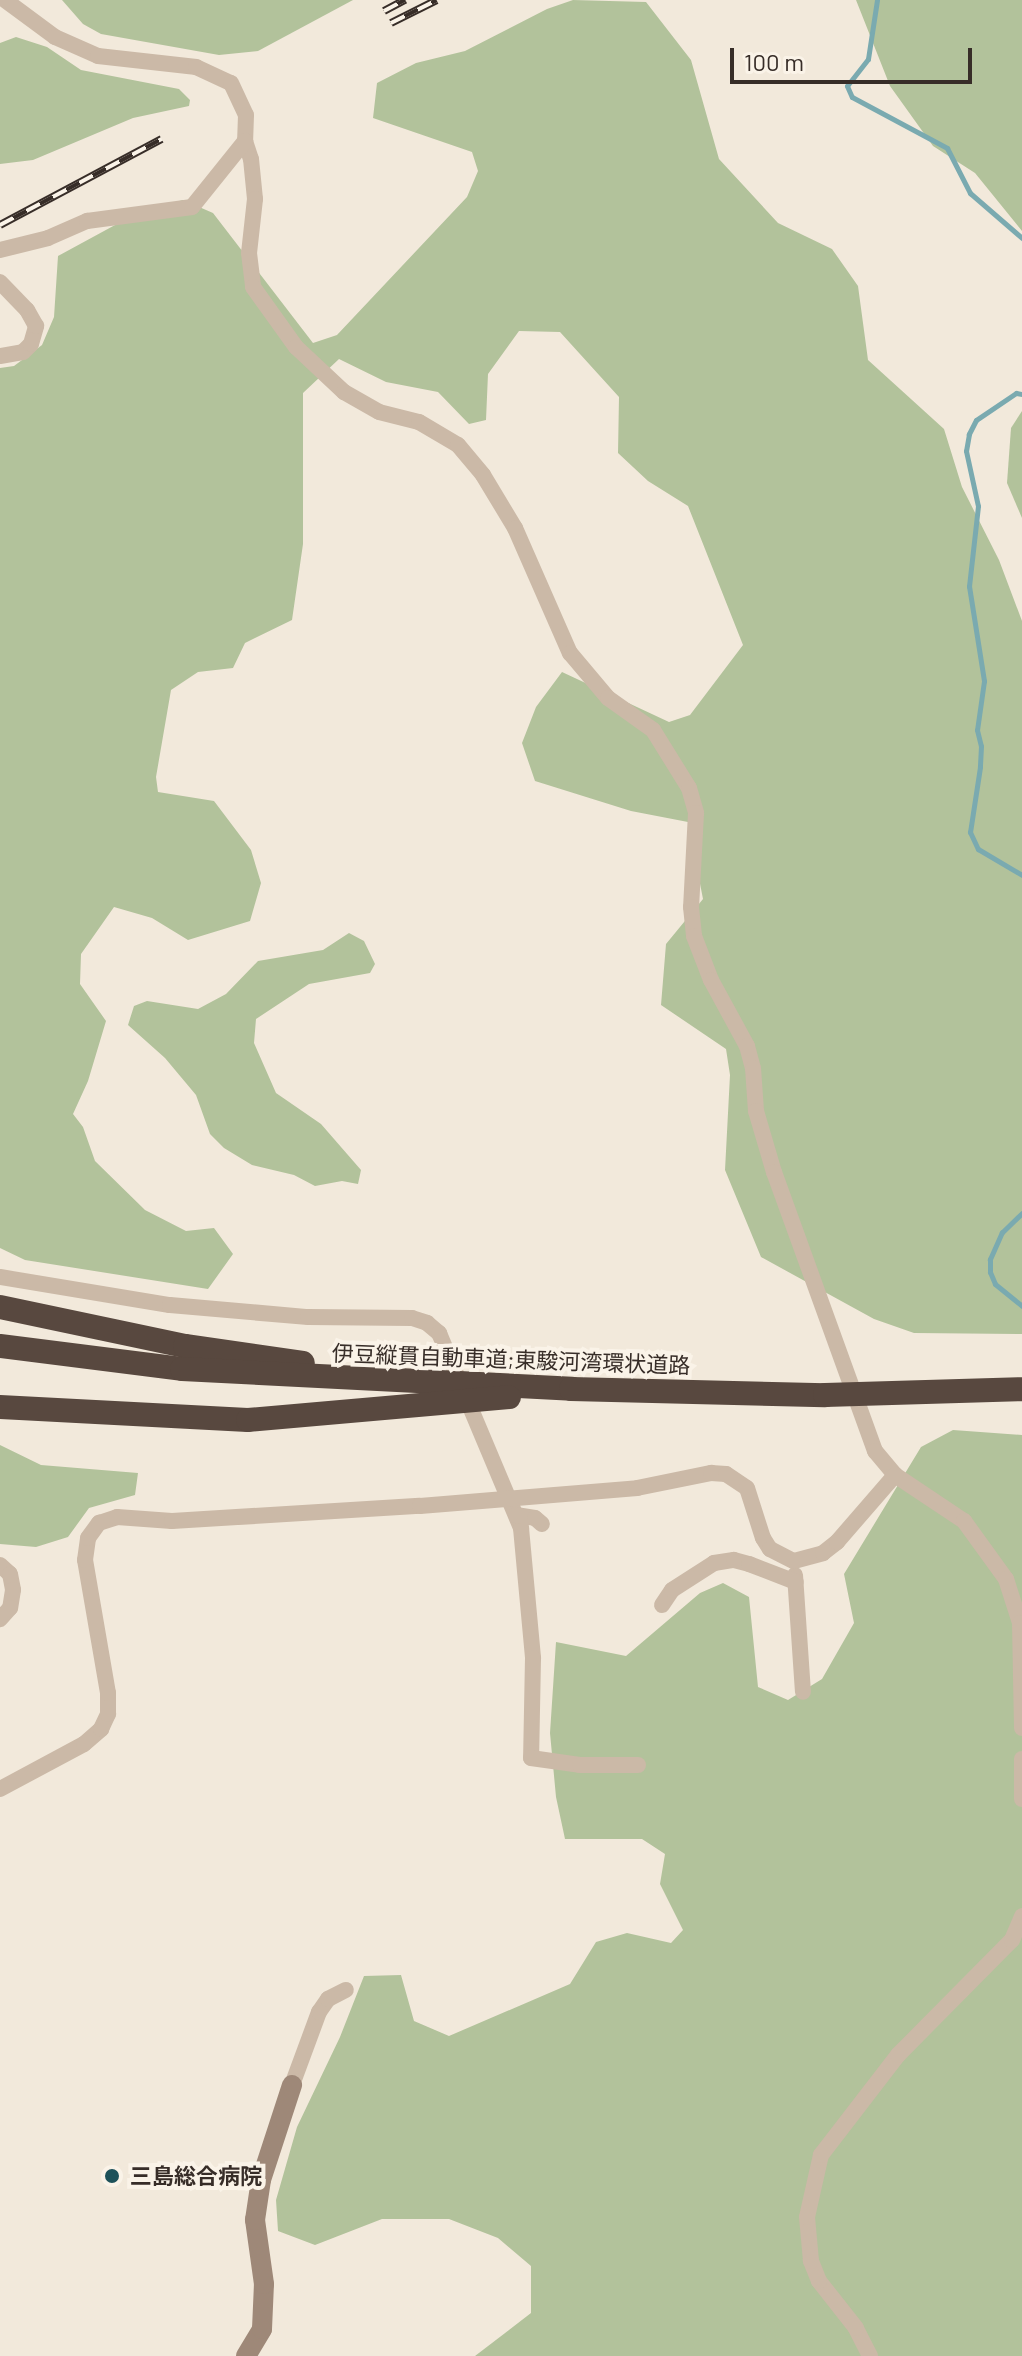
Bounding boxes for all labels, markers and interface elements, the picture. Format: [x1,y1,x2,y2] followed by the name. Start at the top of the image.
[734,32,976,82] scale bar
[744,47,804,76] text: 100 m
[331,1340,691,1378] street label: 伊豆縦貫自動車道;東駿河湾環状道路
[130,2163,262,2189] place label: 三島総合病院
[101,2165,123,2187] marker: 三島総合病院

